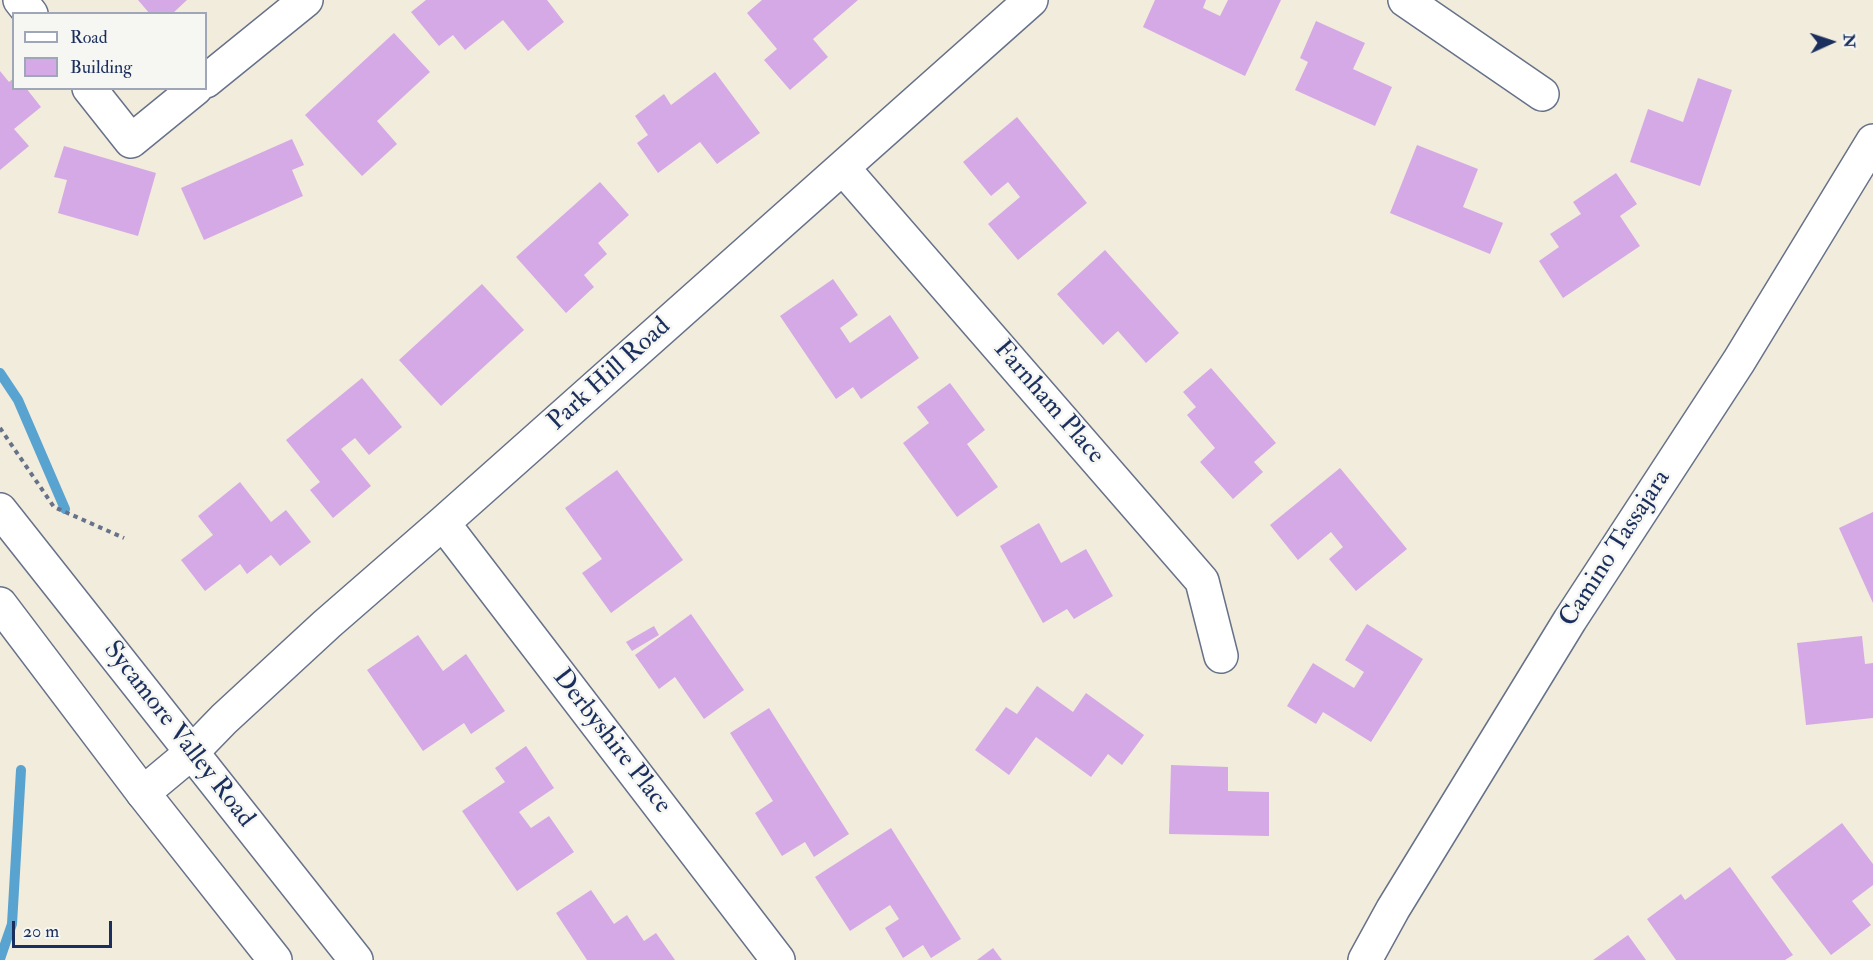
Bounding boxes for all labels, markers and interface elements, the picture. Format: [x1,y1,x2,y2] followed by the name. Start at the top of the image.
[12,12,207,90] legend
[1801,12,1861,72] north arrow
[70,26,108,49] text: Road
[1839,33,1859,49] text: N
[70,56,132,79] text: Building
[542,312,678,438] street label: Park Hill Road
[986,335,1110,471] street label: Farnham Place
[1554,465,1678,633] street label: Camino Tassajara
[96,636,260,834] street label: Sycamore Valley Road
[545,663,677,821] street label: Derbyshire Place
[15,909,116,947] scale bar
[23,920,59,943] text: 20 m

